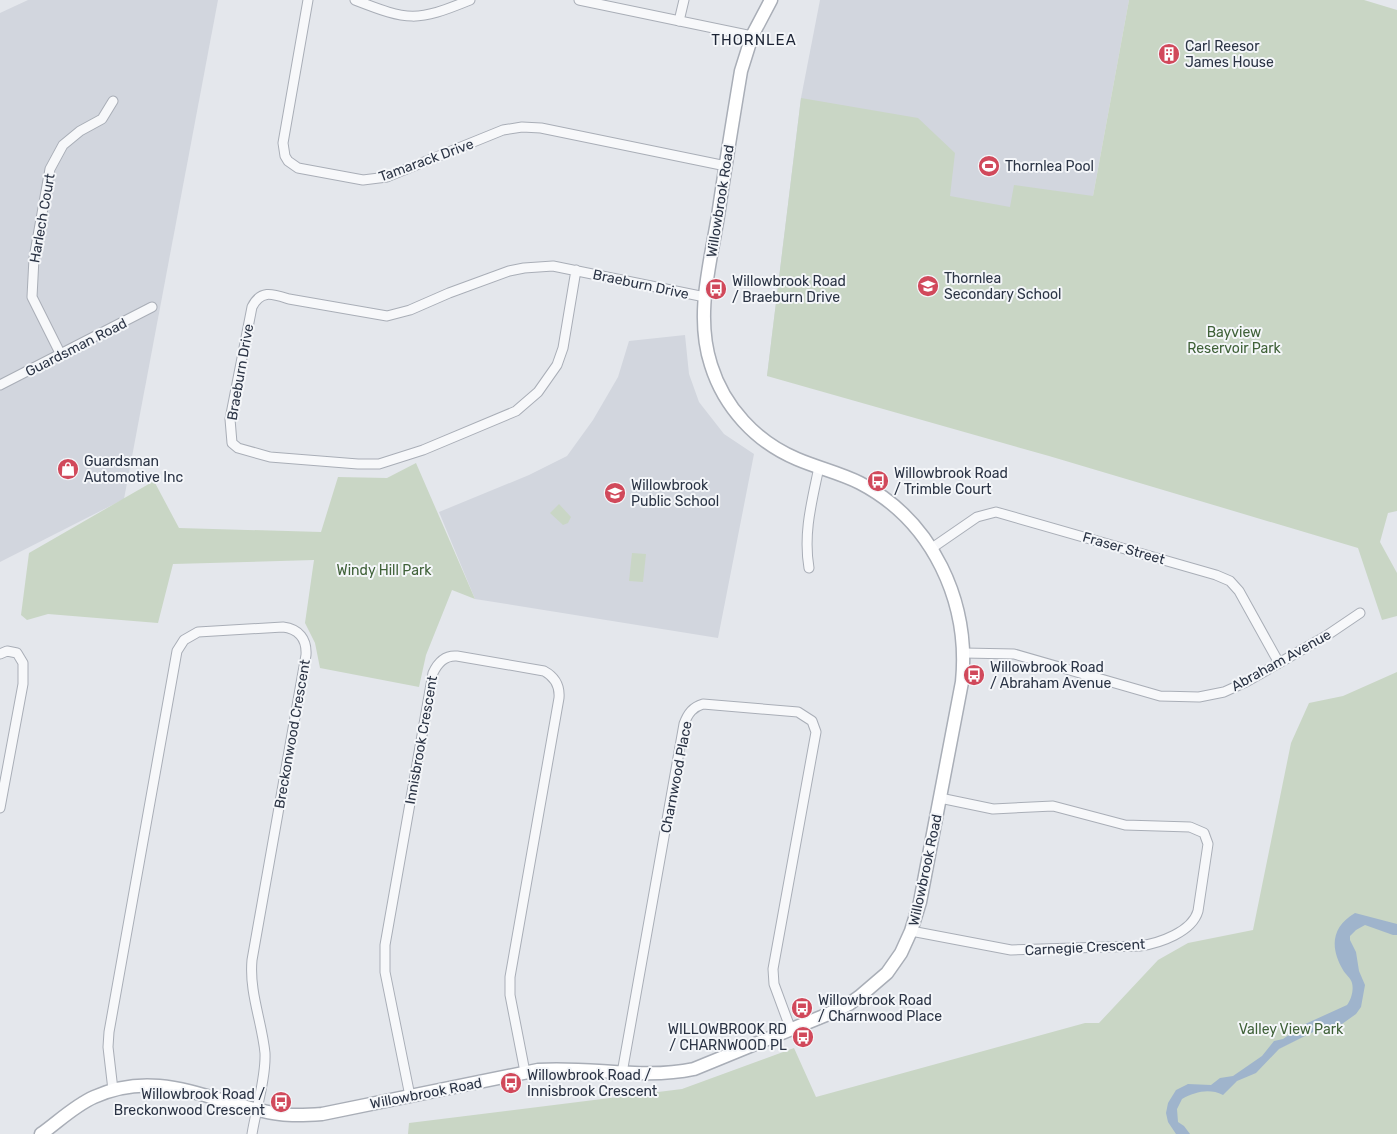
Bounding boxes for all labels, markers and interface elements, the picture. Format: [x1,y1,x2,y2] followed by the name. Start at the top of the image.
[711,31,797,49] district label: THORNLEA
[1185,38,1274,71] place label: Carl Reesor James House
[1157,42,1181,66] building icon: Carl Reesor James House
[376,135,476,185] street label: Tamarack Drive
[703,144,738,259] street label: Willowbrook Road
[977,154,1001,178] sports icon: Thornlea Pool
[1005,158,1094,175] place label: Thornlea Pool
[26,172,59,264] street label: Harlech Court
[591,266,691,303] street label: Braeburn Drive
[944,270,1061,303] place label: Thornlea Secondary School
[732,273,846,306] place label: Willowbrook Road / Braeburn Drive
[916,274,940,298] school or university icon: Thornlea Secondary School
[704,277,728,301] bus stop icon: Willowbrook Road / Braeburn Drive
[23,315,130,380] street label: Guardsman Road
[224,322,257,422] street label: Braeburn Drive
[1187,324,1282,357] park label: Bayview Reservoir Park
[84,453,184,486] place label: Guardsman Automotive Inc
[56,457,80,481] shop icon: Guardsman Automotive Inc
[894,465,1008,498] place label: Willowbrook Road / Trimble Court
[866,469,890,493] bus stop icon: Willowbrook Road / Trimble Court
[631,477,719,510] place label: Willowbrook Public School
[603,481,627,505] school or university icon: Willowbrook Public School
[1081,529,1167,568] street label: Fraser Street
[337,562,432,579] park label: Windy Hill Park
[1228,626,1334,695] street label: Abraham Avenue
[271,658,314,810] street label: Breckonwood Crescent
[990,659,1111,692] place label: Willowbrook Road / Abraham Avenue
[962,663,986,687] bus stop icon: Willowbrook Road / Abraham Avenue
[402,674,441,806] street label: Innisbrook Crescent
[657,719,696,835] street label: Charnwood Place
[905,813,946,928] street label: Willowbrook Road
[1024,936,1146,959] street label: Carnegie Crescent
[818,992,942,1025] place label: Willowbrook Road / Charnwood Place
[790,996,814,1020] bus stop icon: Willowbrook Road / Charnwood Place
[668,1021,787,1054] place label: WILLOWBROOK RD / CHARNWOOD PL
[1239,1021,1344,1038] park label: Valley View Park
[791,1025,815,1049] bus stop icon: WILLOWBROOK RD / CHARNWOOD PL
[527,1067,658,1100] place label: Willowbrook Road / Innisbrook Crescent
[499,1071,523,1095] bus stop icon: Willowbrook Road / Innisbrook Crescent
[369,1074,484,1113] street label: Willowbrook Road
[114,1086,266,1119] place label: Willowbrook Road / Breckonwood Crescent
[269,1090,293,1114] bus stop icon: Willowbrook Road / Breckonwood Crescent

